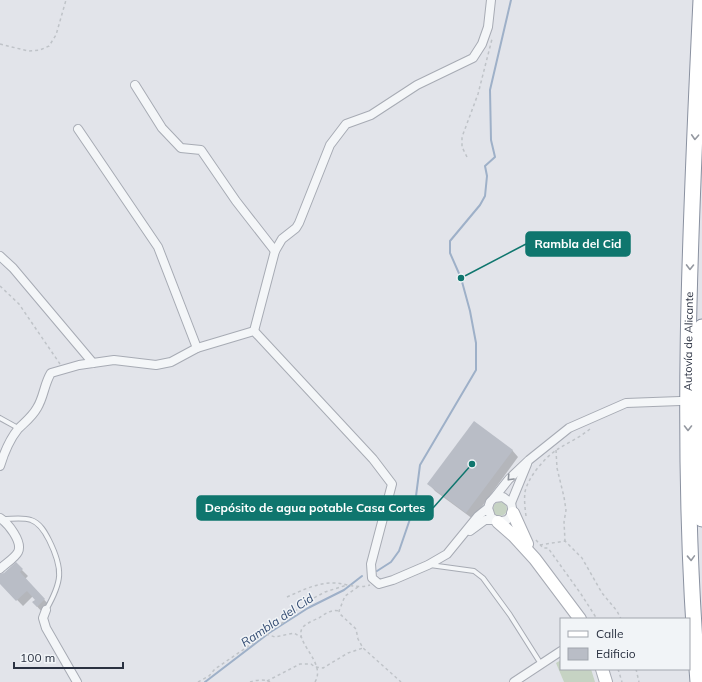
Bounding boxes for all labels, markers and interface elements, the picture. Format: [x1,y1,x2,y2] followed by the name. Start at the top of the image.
[690,134,699,140] one-way arrow
[526,232,630,256] callout: Rambla del Cid
[534,236,622,251] text: Rambla del Cid
[686,264,694,270] one-way arrow
[681,291,696,391] street label: Autovía de Alicante
[684,425,692,431] one-way arrow
[508,473,515,481] one-way arrow
[197,496,433,520] callout: Depósito de agua potable Casa Cortes
[205,500,425,515] text: Depósito de agua potable Casa Cortes
[686,555,695,561] one-way arrow
[238,590,317,650] water label: Rambla del Cid
[560,618,690,670] legend
[596,626,623,641] text: Calle
[14,644,123,670] scale bar
[596,646,636,661] text: Edificio
[20,650,55,665] text: 100 m

